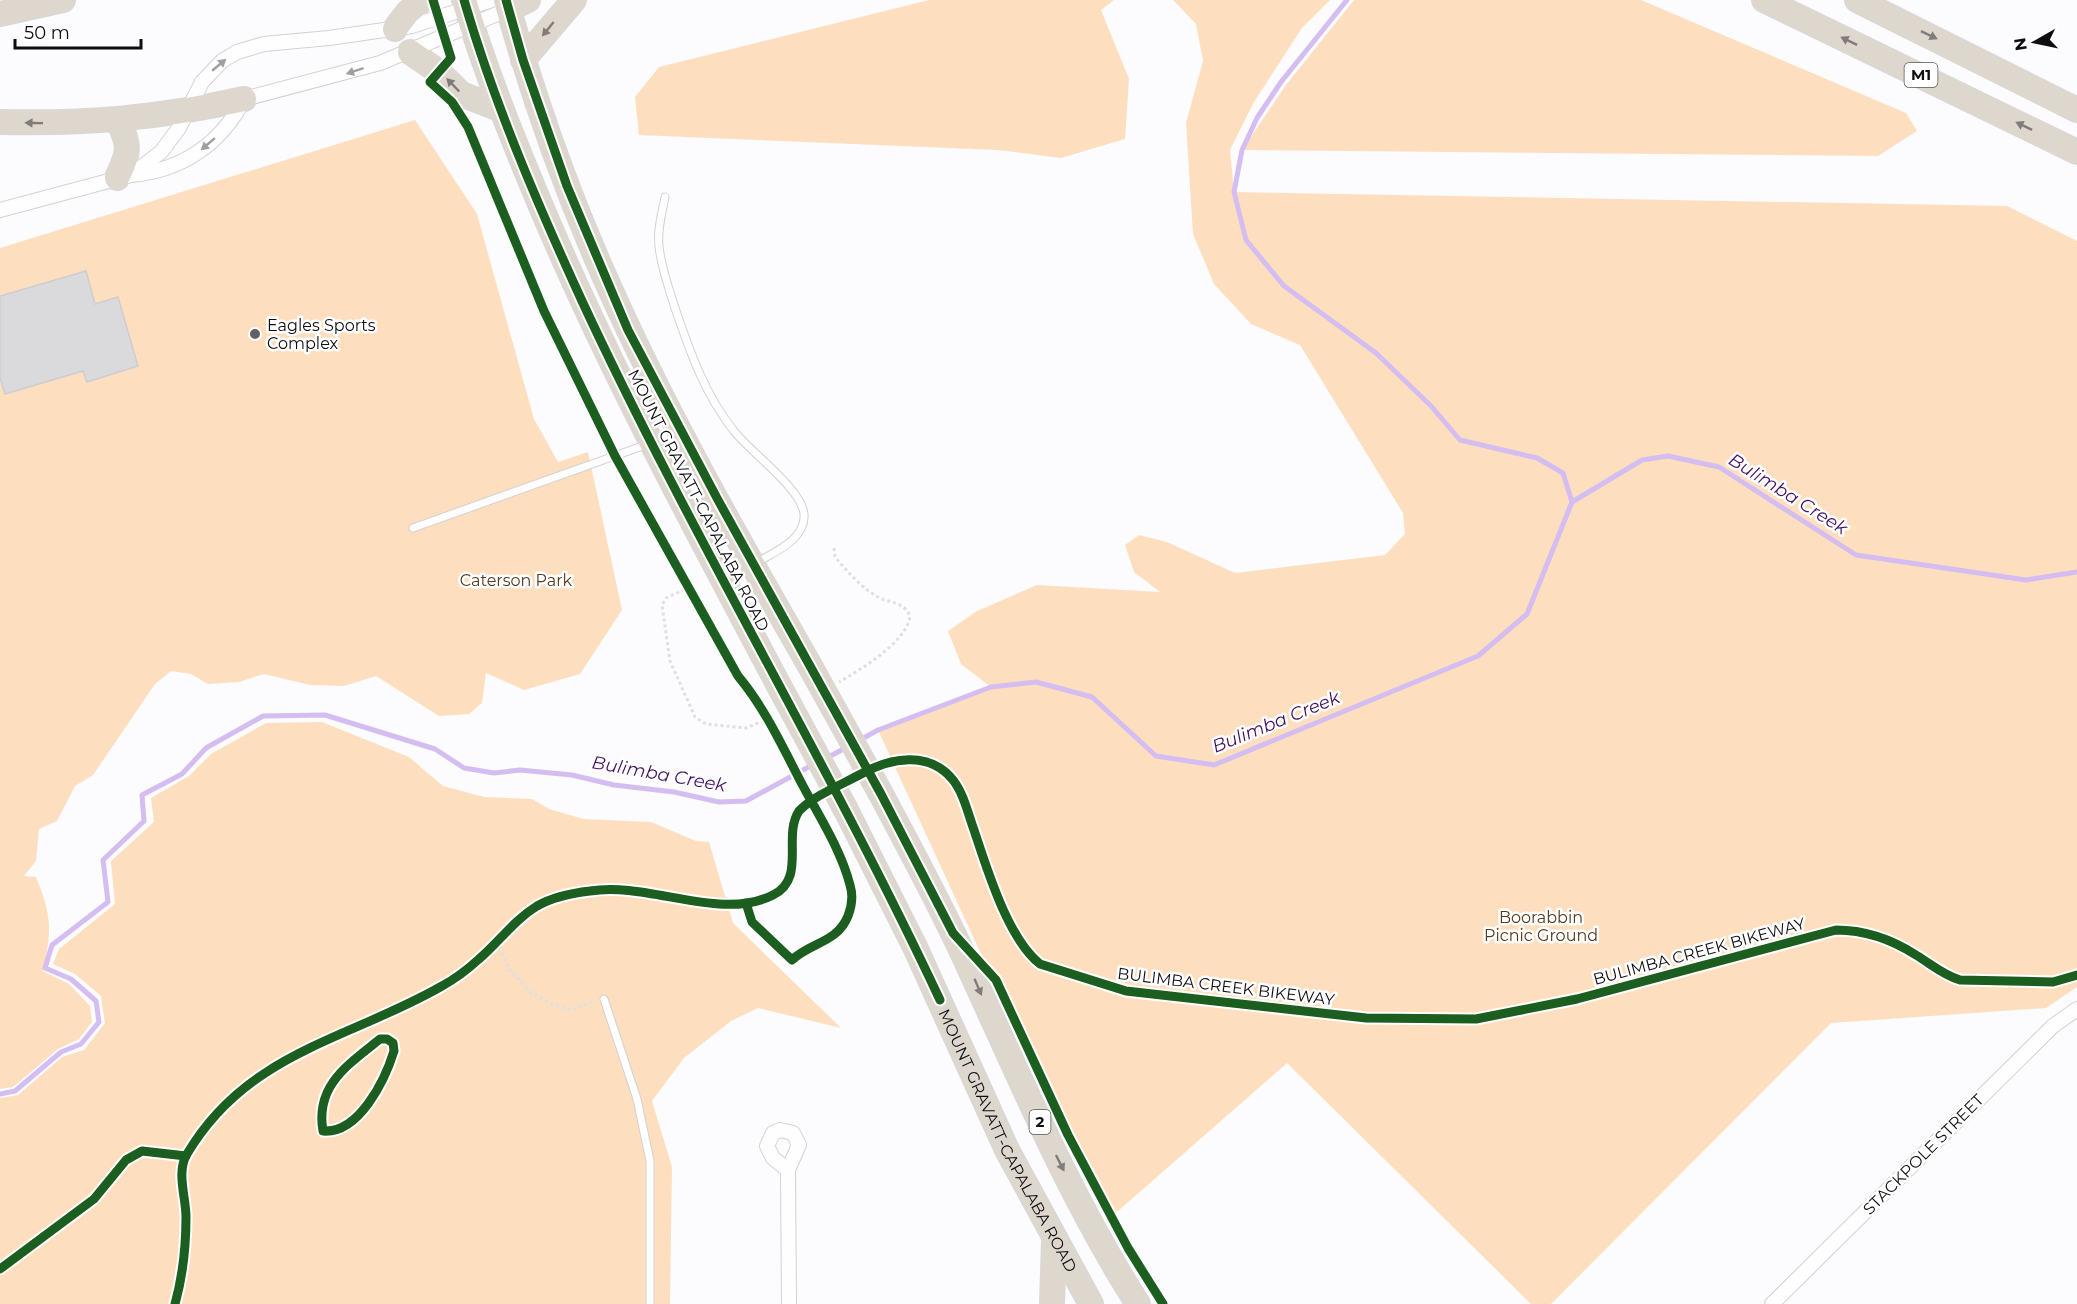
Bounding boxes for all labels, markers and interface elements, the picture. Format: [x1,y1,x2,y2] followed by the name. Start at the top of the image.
[15,12,141,50] scale bar
[2005,12,2065,72] north arrow
[24,22,70,44] text: 50 m
[542,22,555,37] one-way arrow
[1920,31,1937,40] one-way arrow
[1841,36,1858,45] one-way arrow
[2010,36,2031,52] text: N
[211,58,227,71] one-way arrow
[1904,63,1938,87] road number: M1
[346,66,364,76] one-way arrow
[446,78,460,92] one-way arrow
[24,118,43,128] one-way arrow
[2016,122,2033,131] one-way arrow
[201,137,216,150] one-way arrow
[267,316,376,353] place label: Eagles Sports Complex
[248,327,262,341] marker: Eagles Sports Complex
[624,366,773,634] street label: MOUNT GRAVATT-CAPALABA ROAD
[1725,449,1853,540] water label: Bulimba Creek
[460,571,573,590] park label: Caterson Park
[1209,686,1344,758] water label: Bulimba Creek
[590,751,729,797] water label: Bulimba Creek
[1484,908,1598,945] park label: Boorabbin Picnic Ground
[1591,914,1808,989] street label: BULIMBA CREEK BIKEWAY
[1116,964,1336,1009] street label: BULIMBA CREEK BIKEWAY
[973,978,982,995] one-way arrow
[934,1006,1081,1275] street label: MOUNT GRAVATT-CAPALABA ROAD
[1859,1090,1988,1219] street label: STACKPOLE STREET
[1030,1110,1050,1134] road number: 2
[1056,1155,1065,1172] one-way arrow

